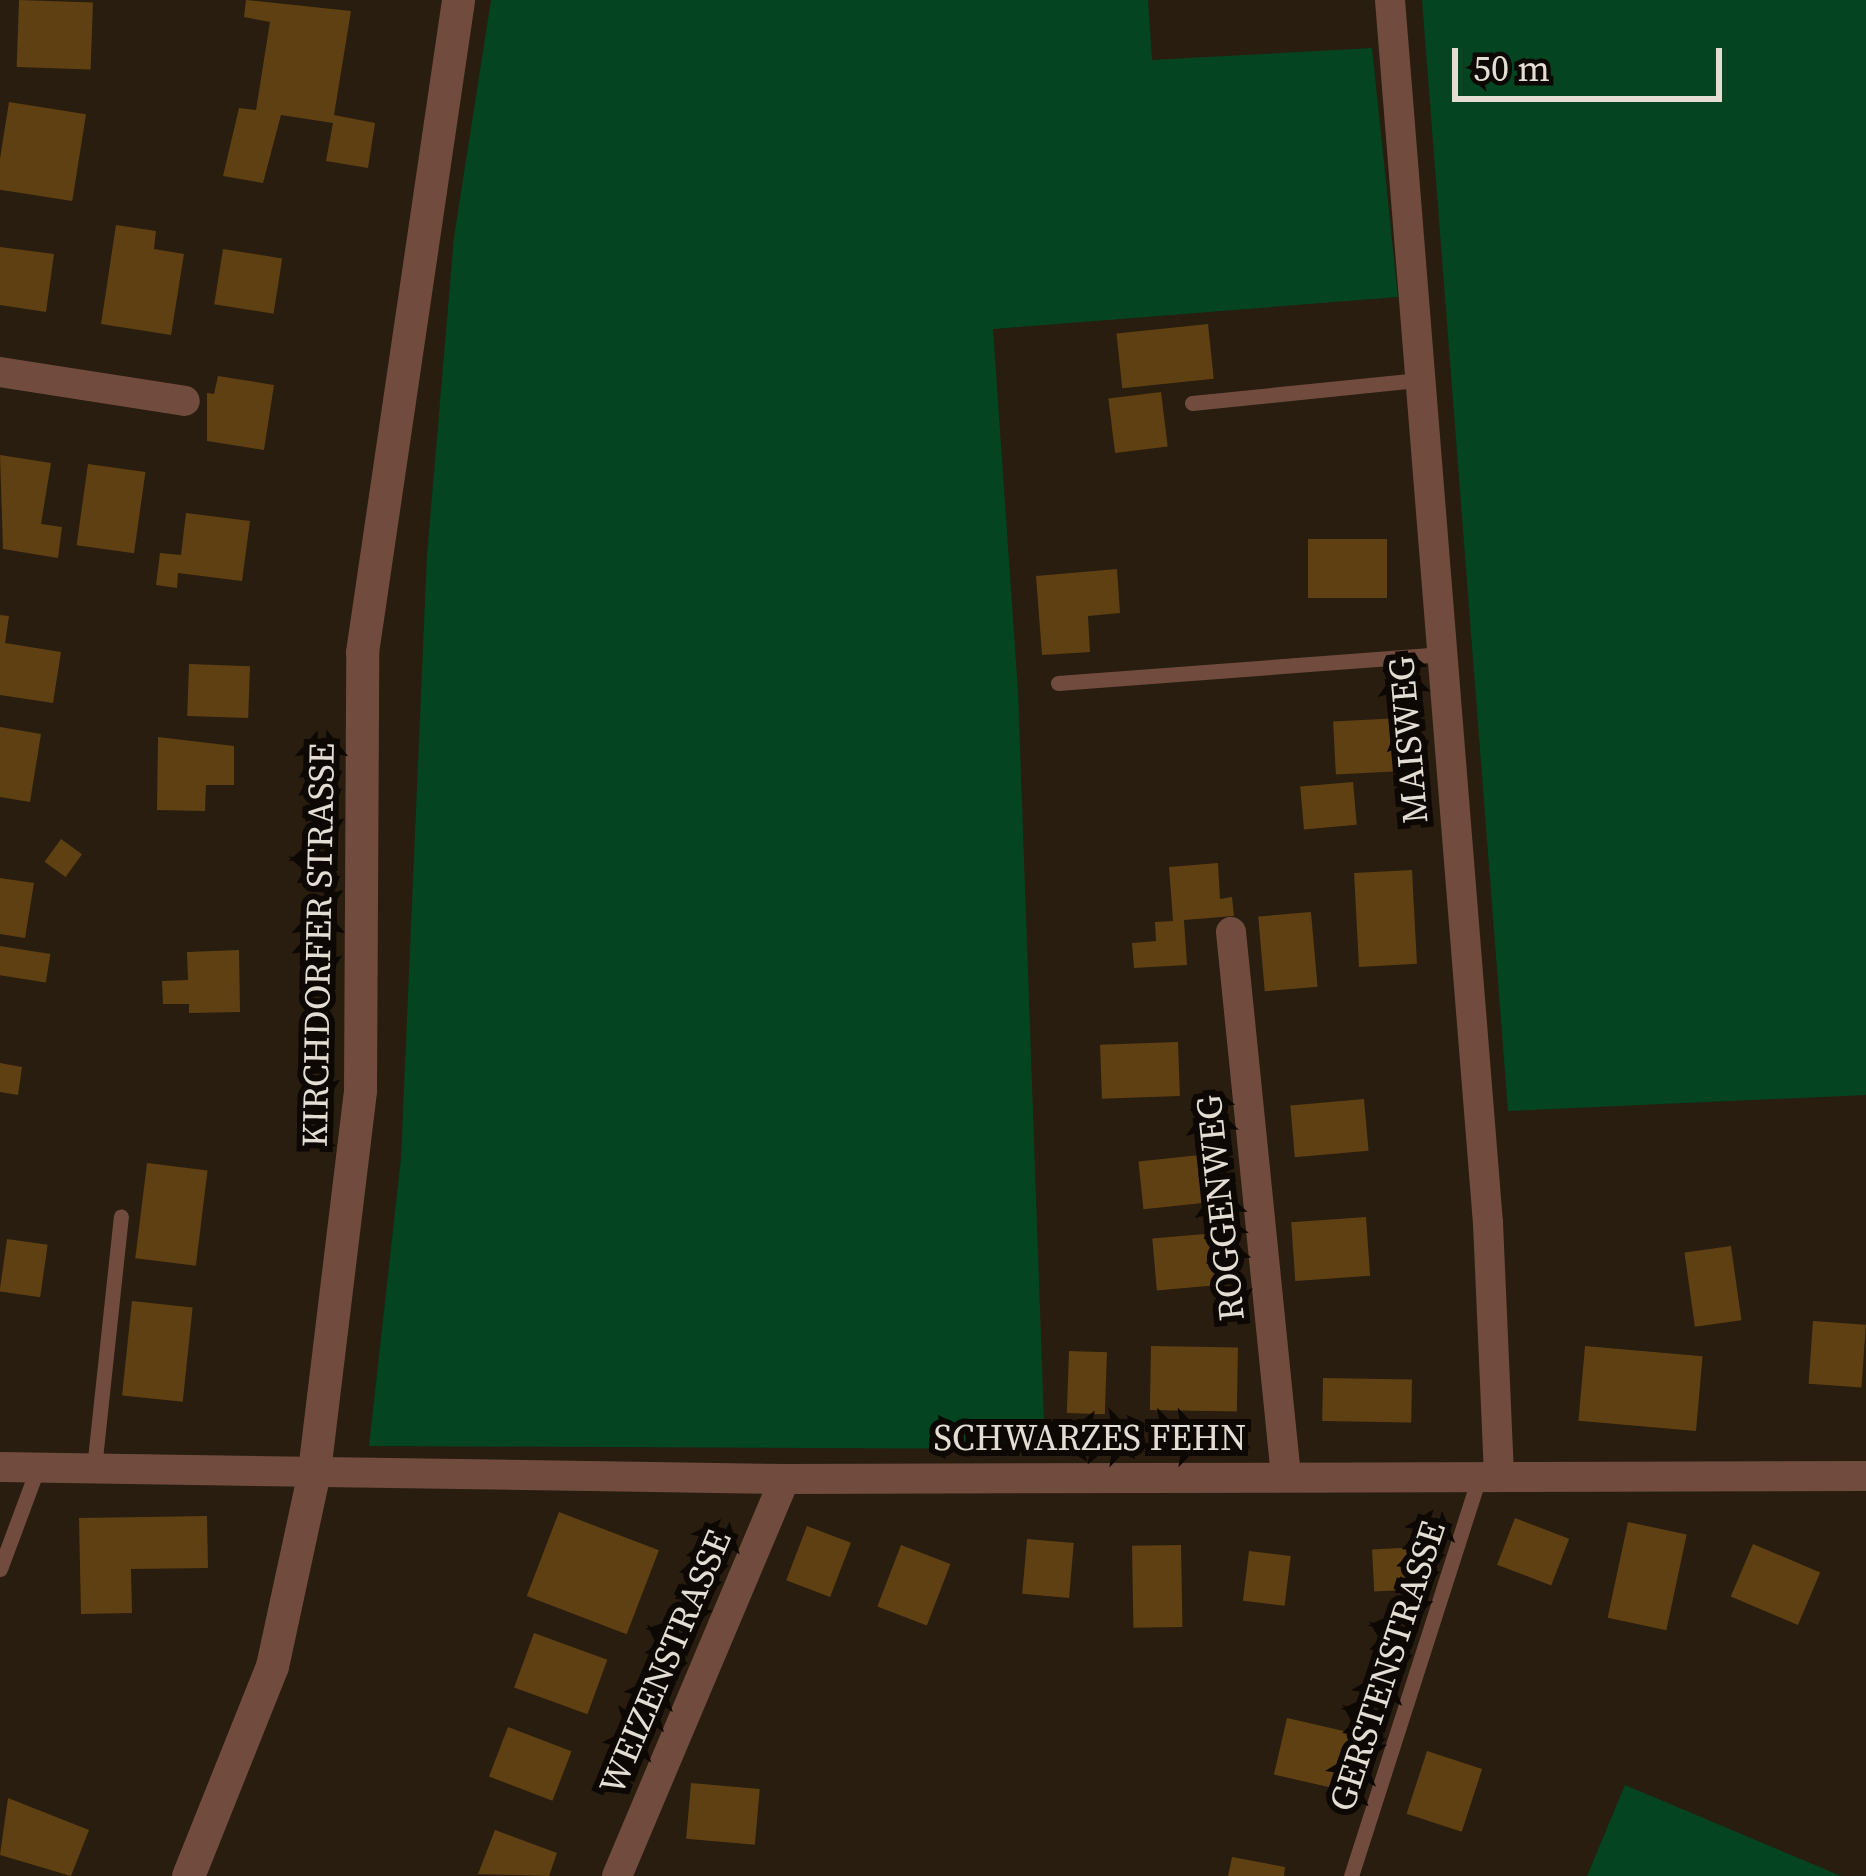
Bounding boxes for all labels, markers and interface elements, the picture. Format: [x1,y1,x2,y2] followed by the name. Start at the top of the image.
[1458,24,1728,98] scale bar
[1473,44,1550,93] text: 50 m
[1379,655,1437,825] street label: MAISWEG
[293,742,343,1148] street label: KIRCHDORFER STRASSE
[1187,1093,1253,1323] street label: ROGGENWEG
[934,1416,1246,1460] street label: SCHWARZES FEHN
[1320,1516,1454,1816] street label: GERSTENSTRASSE
[590,1523,740,1801] street label: WEIZENSTRASSE

